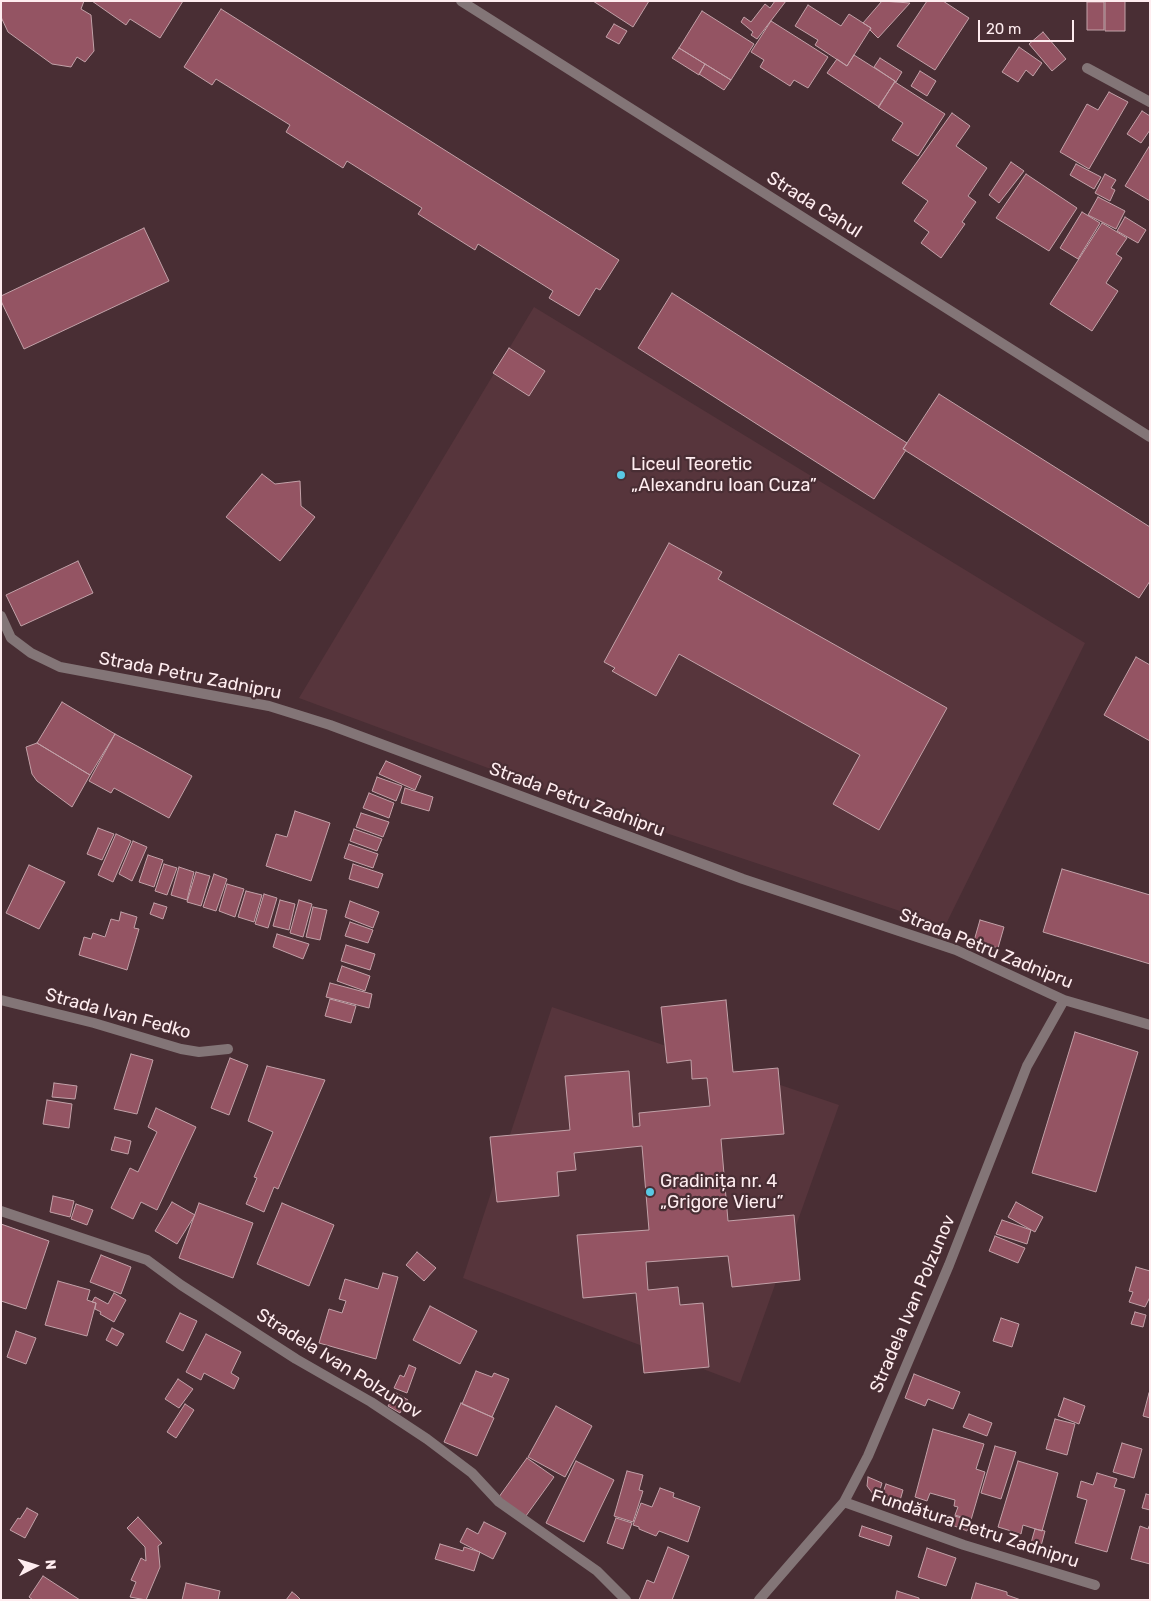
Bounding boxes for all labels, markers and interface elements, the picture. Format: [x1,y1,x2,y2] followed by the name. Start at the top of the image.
[981,10,1077,42] scale bar
[986,20,1021,38] text: 20 m
[762,167,866,243] street label: Strada Cahul
[631,454,817,496] place label: Liceul Teoretic „Alexandru Ioan Cuza”
[615,469,627,481] marker: Liceul Teoretic „Alexandru Ioan Cuza”
[97,648,283,704] street label: Strada Petru Zadnipru
[486,758,668,842] street label: Strada Petru Zadnipru
[896,904,1076,994] street label: Strada Petru Zadnipru
[43,984,193,1044] street label: Strada Ivan Fedko
[660,1171,783,1214] place label: Gradinița nr. 4 „Grigore Vieru”
[644,1186,656,1198] marker: Gradinița nr. 4 „Grigore Vieru”
[866,1212,960,1396] street label: Stradela Ivan Polzunov
[252,1304,426,1424] street label: Stradela Ivan Polzunov
[868,1485,1082,1573] street label: Fundătura Petru Zadnipru
[10,1541,60,1591] north arrow
[42,1559,59,1570] text: N

